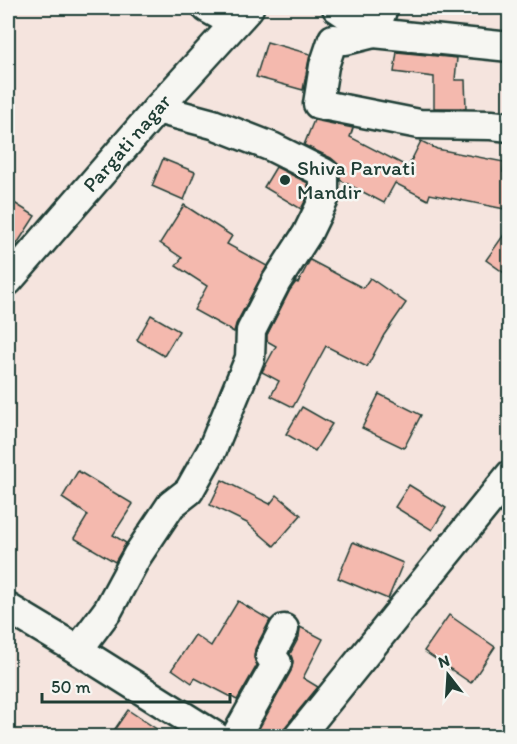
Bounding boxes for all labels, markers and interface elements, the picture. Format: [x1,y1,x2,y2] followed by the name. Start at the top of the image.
[77,88,176,197] street label: Pargati nagar
[297,155,415,204] place label: Shiva Parvati Mandir
[278,173,292,187] marker: Shiva Parvati Mandir
[418,645,478,705] north arrow
[436,650,452,672] text: N
[42,666,230,704] scale bar
[51,676,91,698] text: 50 m

